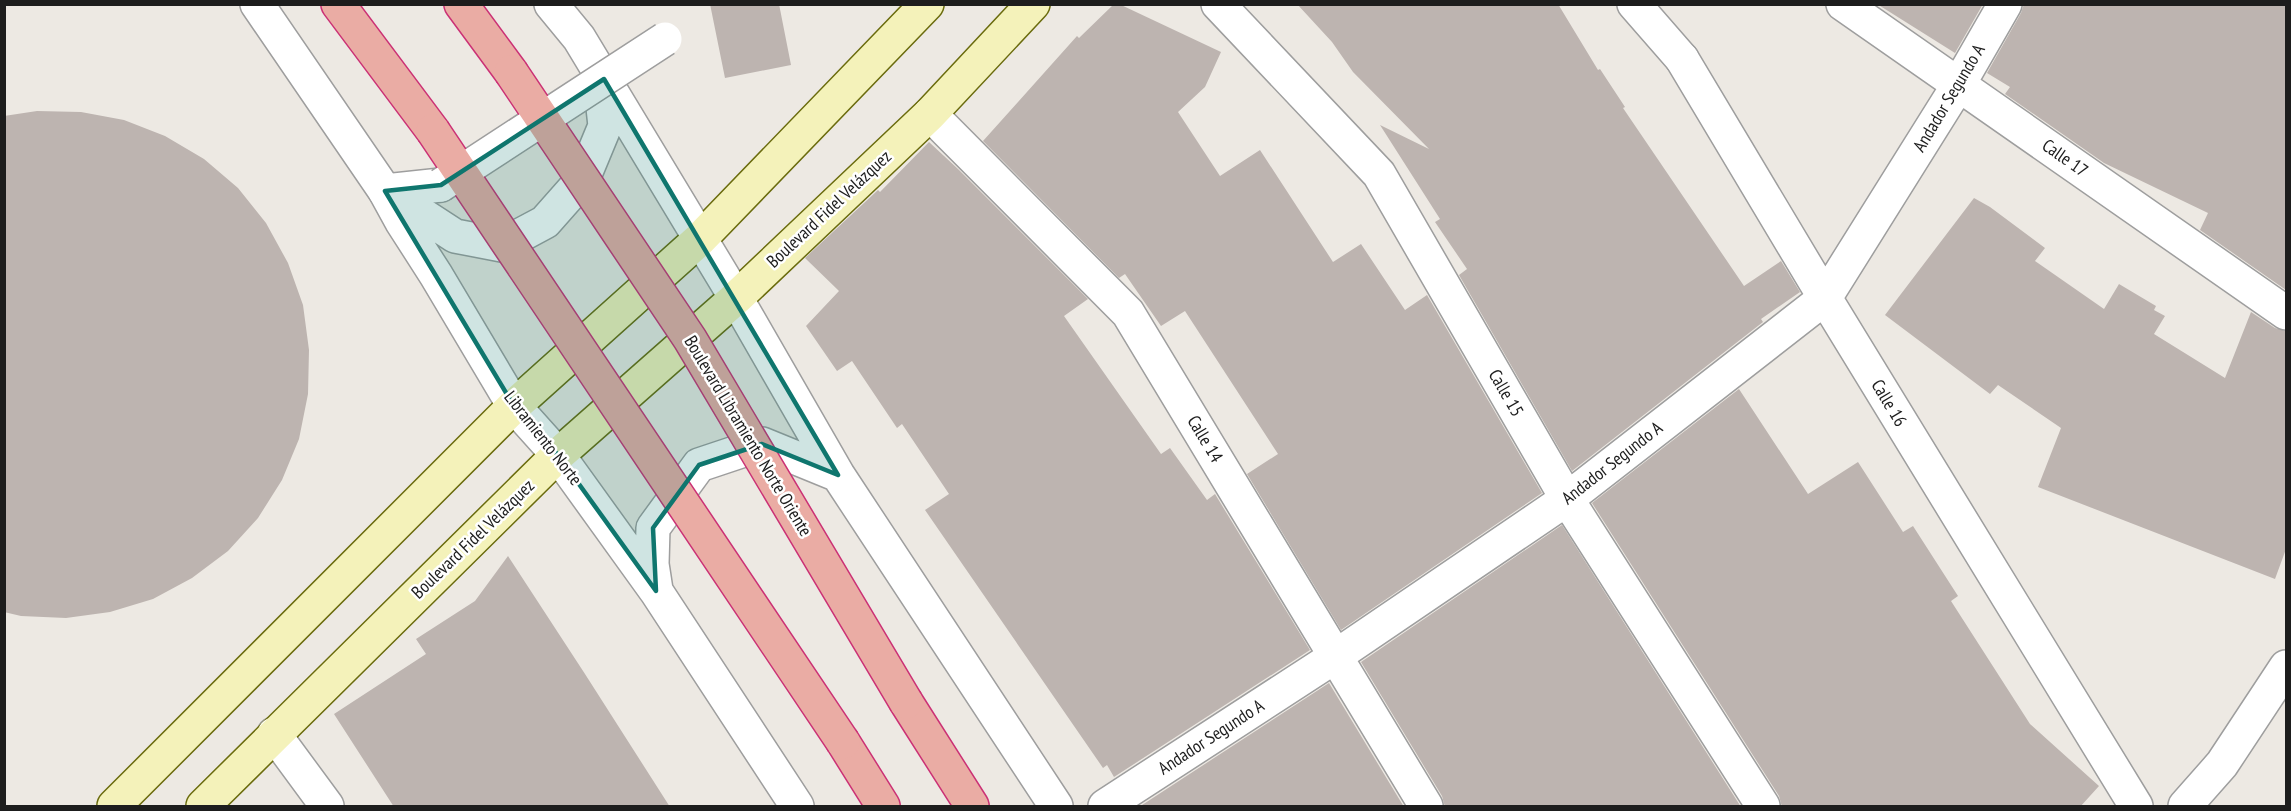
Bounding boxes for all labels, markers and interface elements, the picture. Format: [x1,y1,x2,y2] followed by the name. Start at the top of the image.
[1907,39,1990,156] street label: Andador Segundo A
[2038,134,2093,182] street label: Calle 17
[762,145,896,272] street label: Boulevard Fidel Velázquez
[679,331,818,540] street label: Boulevard Libramiento Norte Oriente
[1484,365,1529,421] street label: Calle 15
[1866,375,1912,431] street label: Calle 16
[499,386,587,490] street label: Libramiento Norte
[1182,411,1228,467] street label: Calle 14
[1557,416,1667,509] street label: Andador Segundo A
[406,474,539,603] street label: Boulevard Fidel Velázquez
[1153,694,1268,779] street label: Andador Segundo A

